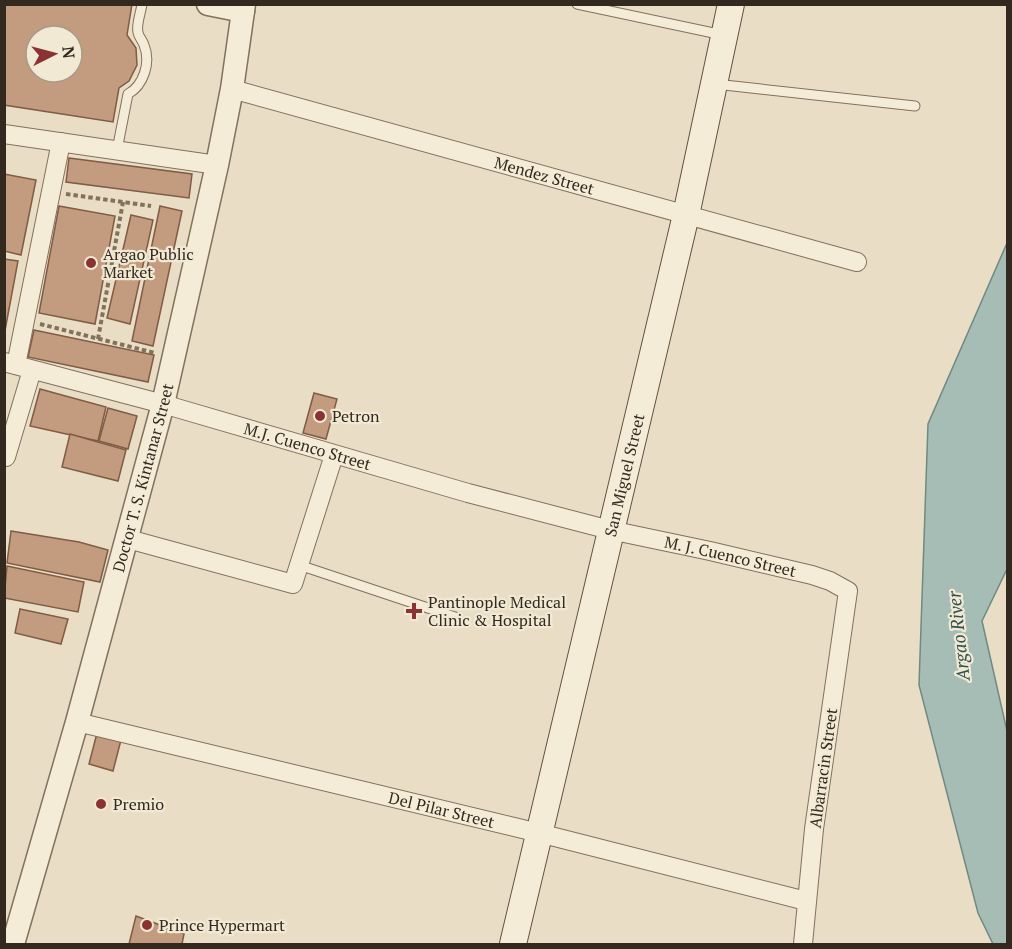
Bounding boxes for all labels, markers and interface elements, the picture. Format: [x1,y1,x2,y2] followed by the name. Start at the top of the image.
[24,24,84,84] north arrow
[57,45,80,60] text: N
[492,151,597,200] street label: Mendez Street
[103,243,194,283] place label: Argao Public Market
[84,256,98,270] marker: Argao Public Market
[107,381,178,575] street label: Doctor T. S. Kintanar Street
[332,405,380,427] place label: Petron
[313,409,327,423] marker: Petron
[599,411,650,539] street label: San Miguel Street
[241,417,374,475] street label: M.J. Cuenco Street
[662,531,798,582] street label: M. J. Cuenco Street
[941,589,975,683] water label: Argao River
[428,591,566,631] place label: Pantinople Medical Clinic & Hospital
[405,602,423,620] marker: Pantinople Medical Clinic & Hospital
[804,706,842,830] street label: Albarracin Street
[386,786,497,833] street label: Del Pilar Street
[113,793,164,815] place label: Premio
[94,797,108,811] marker: Premio
[159,914,285,936] place label: Prince Hypermart
[140,918,154,932] marker: Prince Hypermart

